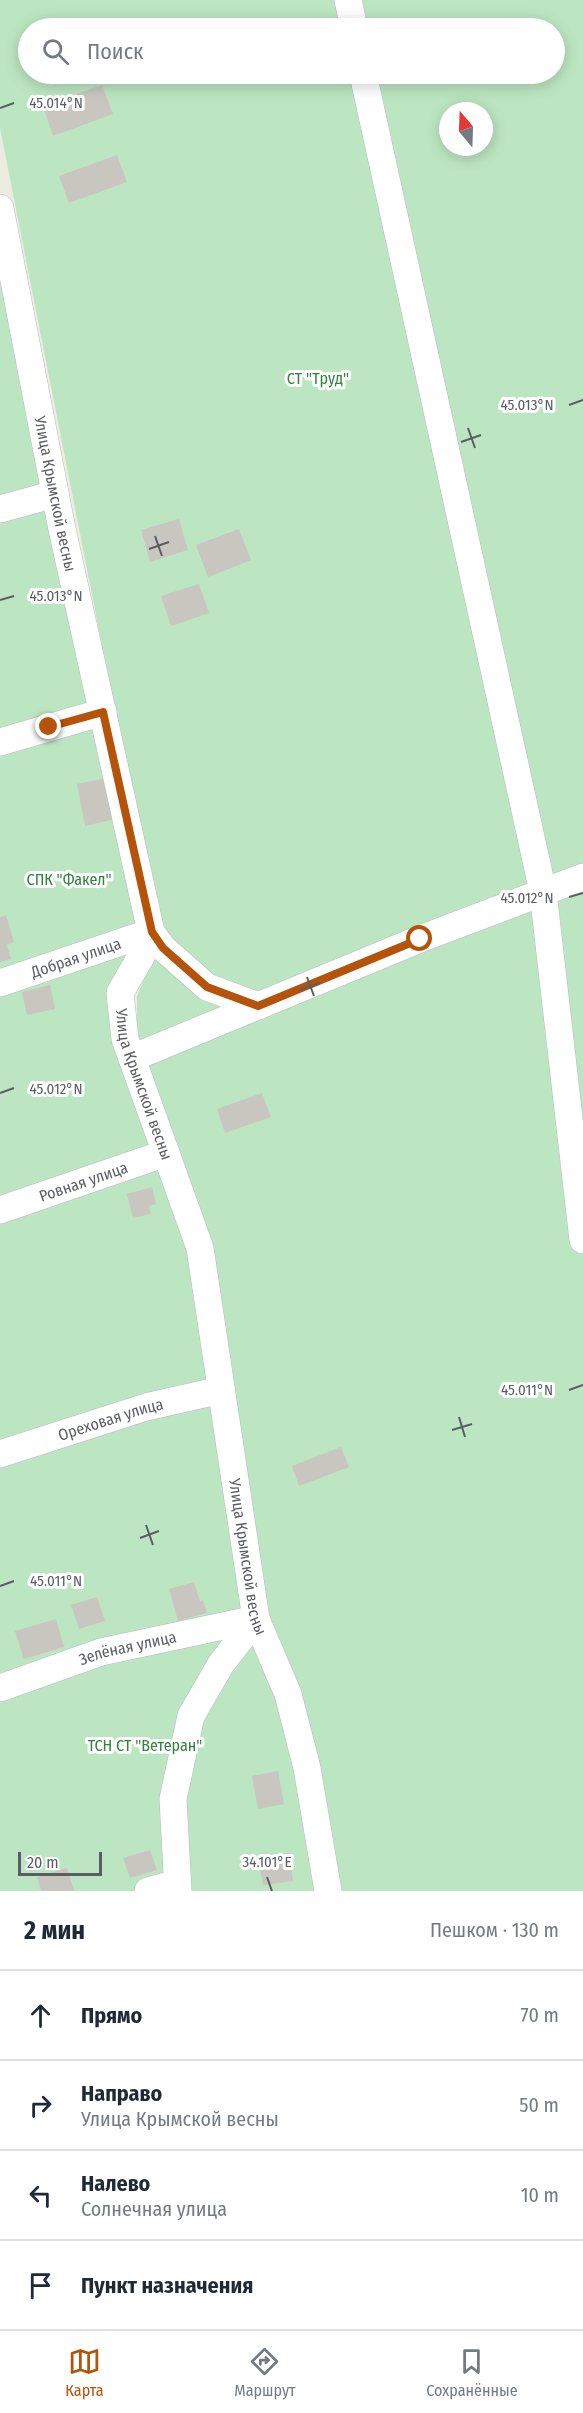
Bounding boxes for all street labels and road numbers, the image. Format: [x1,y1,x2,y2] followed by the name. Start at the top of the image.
[30,413,80,573] street label: Улица Крымской весны
[28,934,124,982] street label: Добрая улица
[112,1007,177,1162] street label: Улица Крымской весны
[37,1158,130,1206] street label: Ровная улица
[56,1394,165,1445] street label: Ореховая улица
[225,1476,271,1638] street label: Улица Крымской весны
[76,1627,178,1669] street label: Зелёная улица

